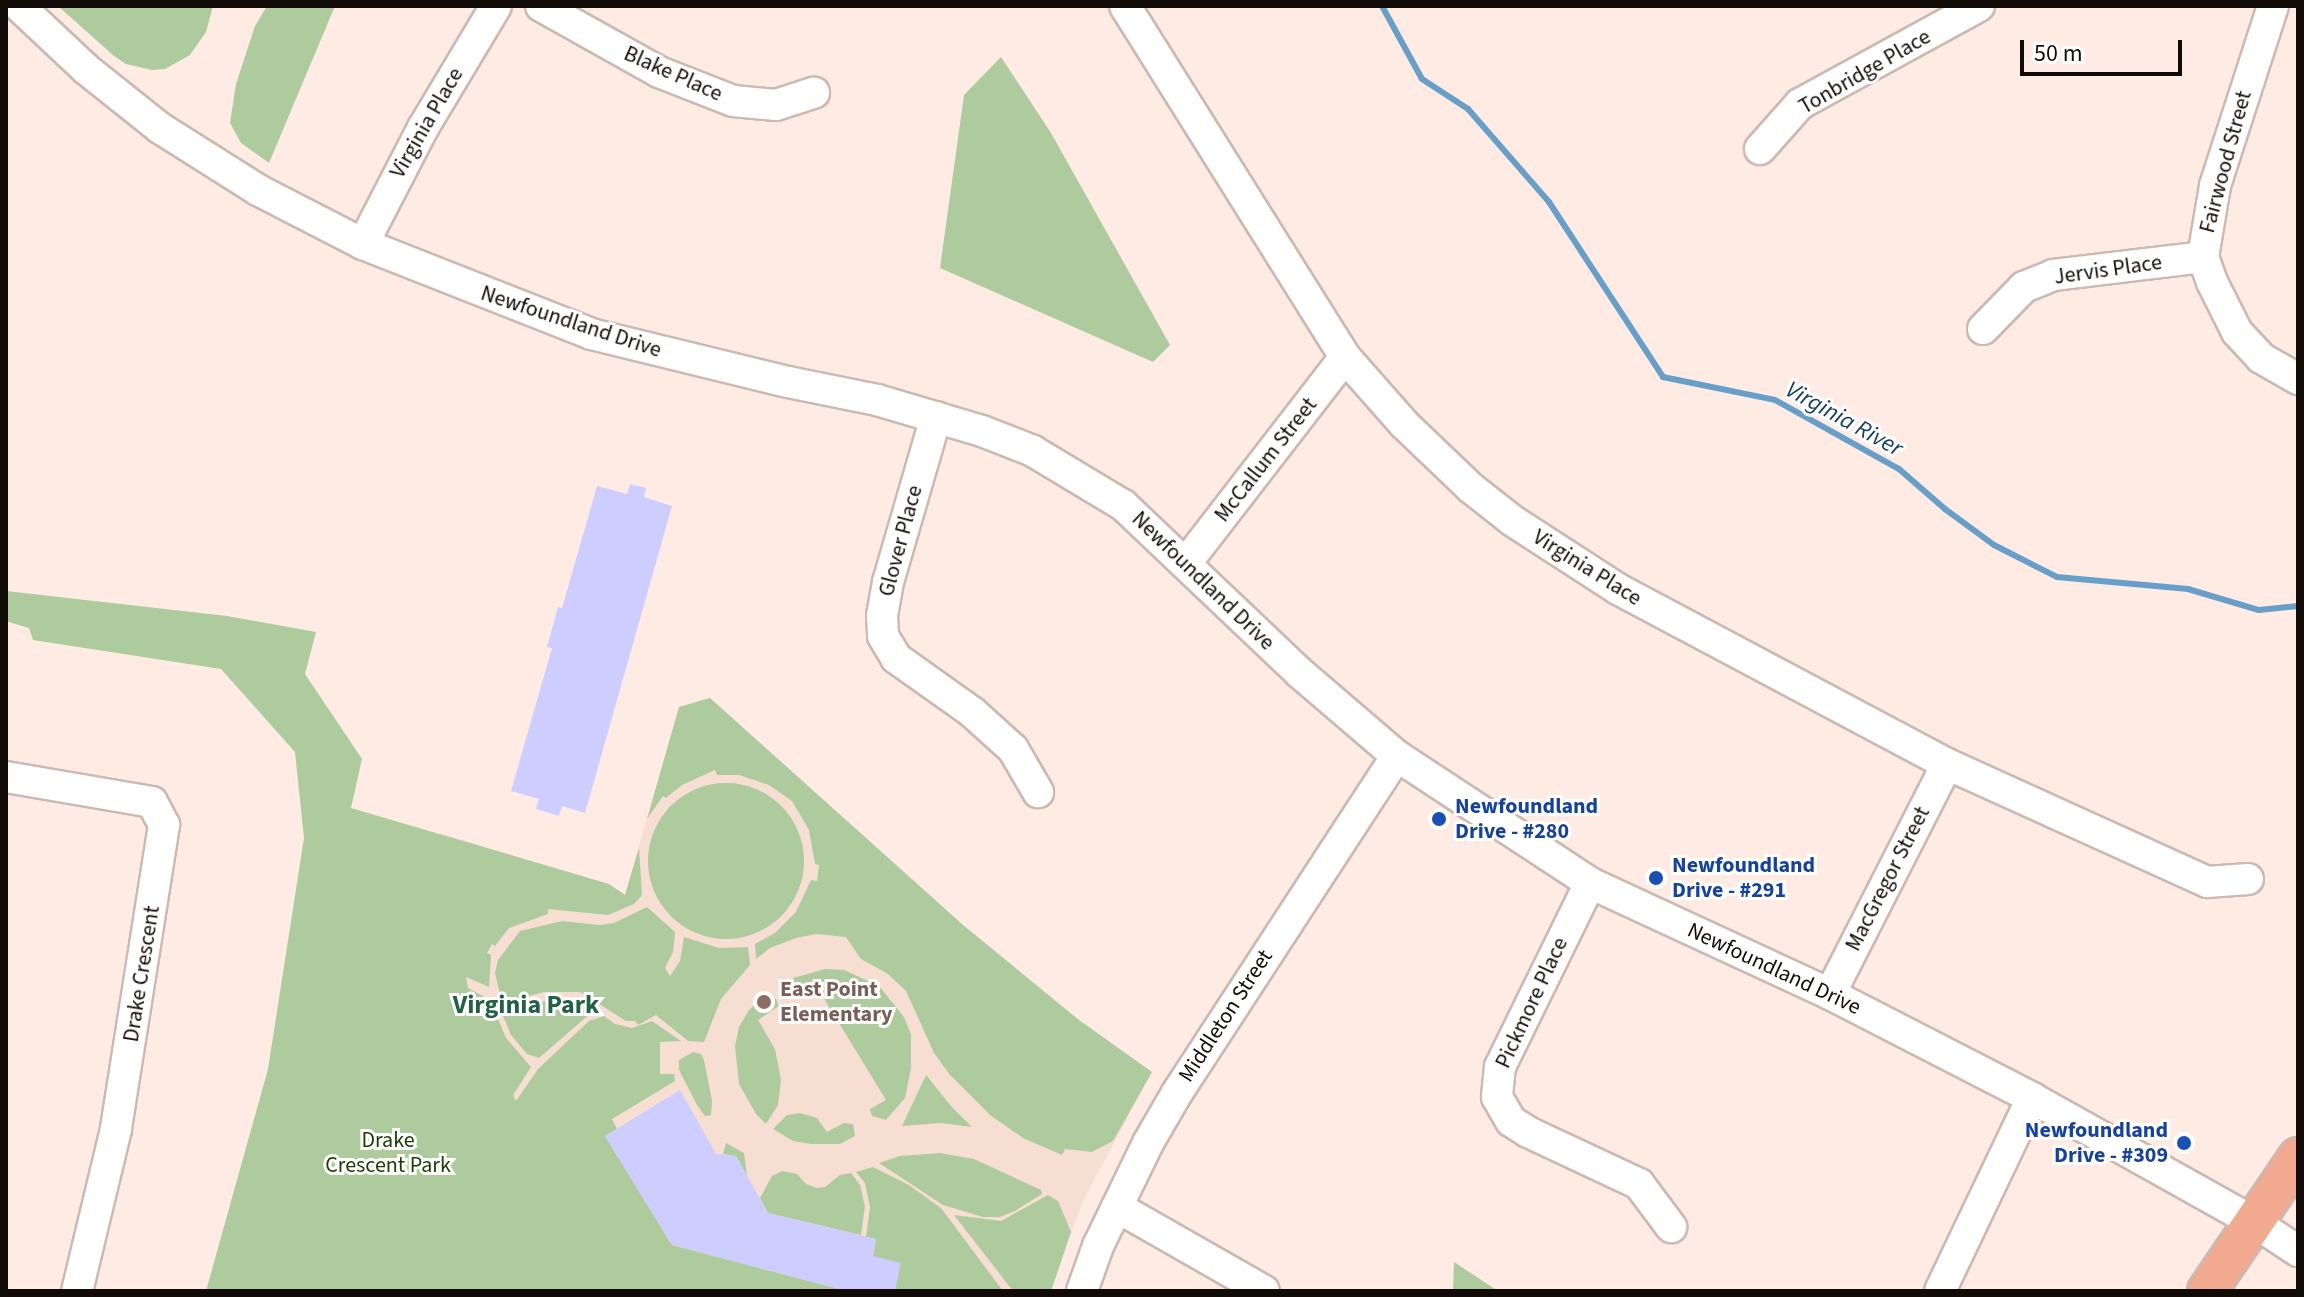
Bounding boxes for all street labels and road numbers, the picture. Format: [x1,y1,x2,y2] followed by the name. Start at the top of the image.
[1795,24,1935,120] street label: Tonbridge Place
[620,41,726,107] street label: Blake Place
[385,63,469,183] street label: Virginia Place
[2194,88,2258,236] street label: Fairwood Street
[2052,249,2164,291] street label: Jervis Place
[477,280,665,364] street label: Newfoundland Drive
[1209,393,1323,527] street label: McCallum Street
[874,483,928,599] street label: Glover Place
[1126,506,1280,656] street label: Newfoundland Drive
[1528,524,1646,612] street label: Virginia Place
[1840,802,1936,956] street label: MacGregor Street
[118,904,166,1044] street label: Drake Crescent
[1683,917,1865,1021] street label: Newfoundland Drive
[1490,933,1574,1073] street label: Pickmore Place
[1173,945,1279,1087] street label: Middleton Street

